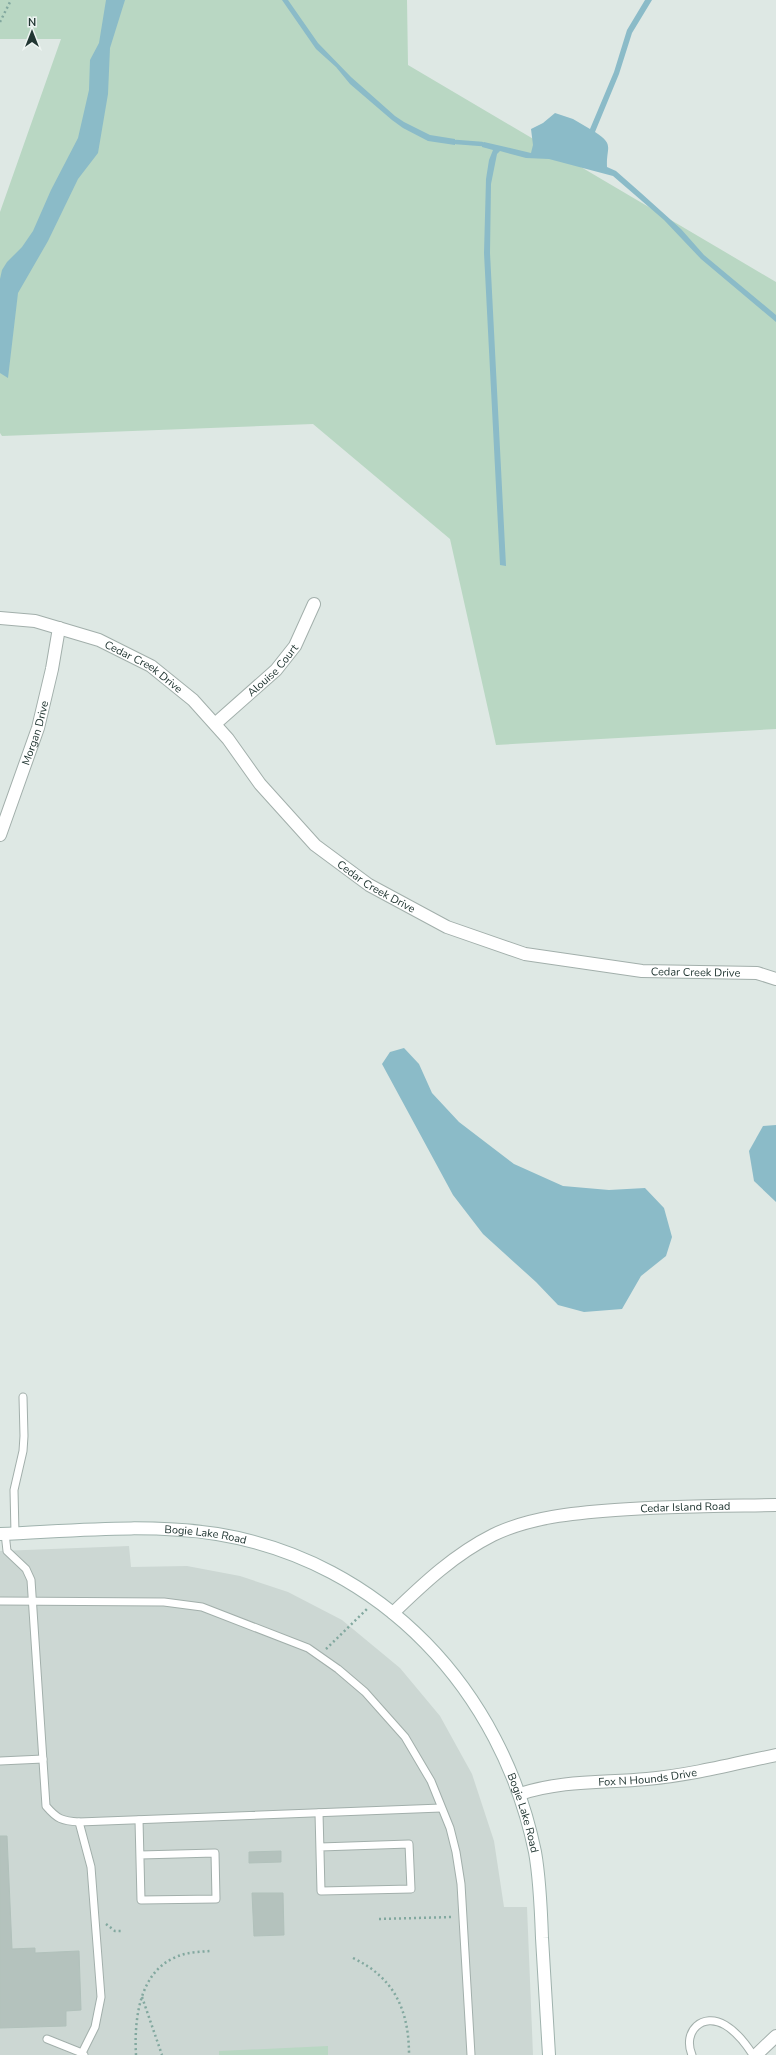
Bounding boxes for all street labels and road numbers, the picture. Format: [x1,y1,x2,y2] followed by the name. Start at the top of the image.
[102,637,186,696] street label: Cedar Creek Drive
[244,641,301,700] street label: Alouise Court
[18,699,52,767] street label: Morgan Drive
[334,857,418,916] street label: Cedar Creek Drive
[651,964,741,980] street label: Cedar Creek Drive
[640,1498,730,1516] street label: Cedar Island Road
[164,1522,248,1547] street label: Bogie Lake Road
[598,1764,698,1789] street label: Fox N Hounds Drive
[504,1771,542,1854] street label: Bogie Lake Road

